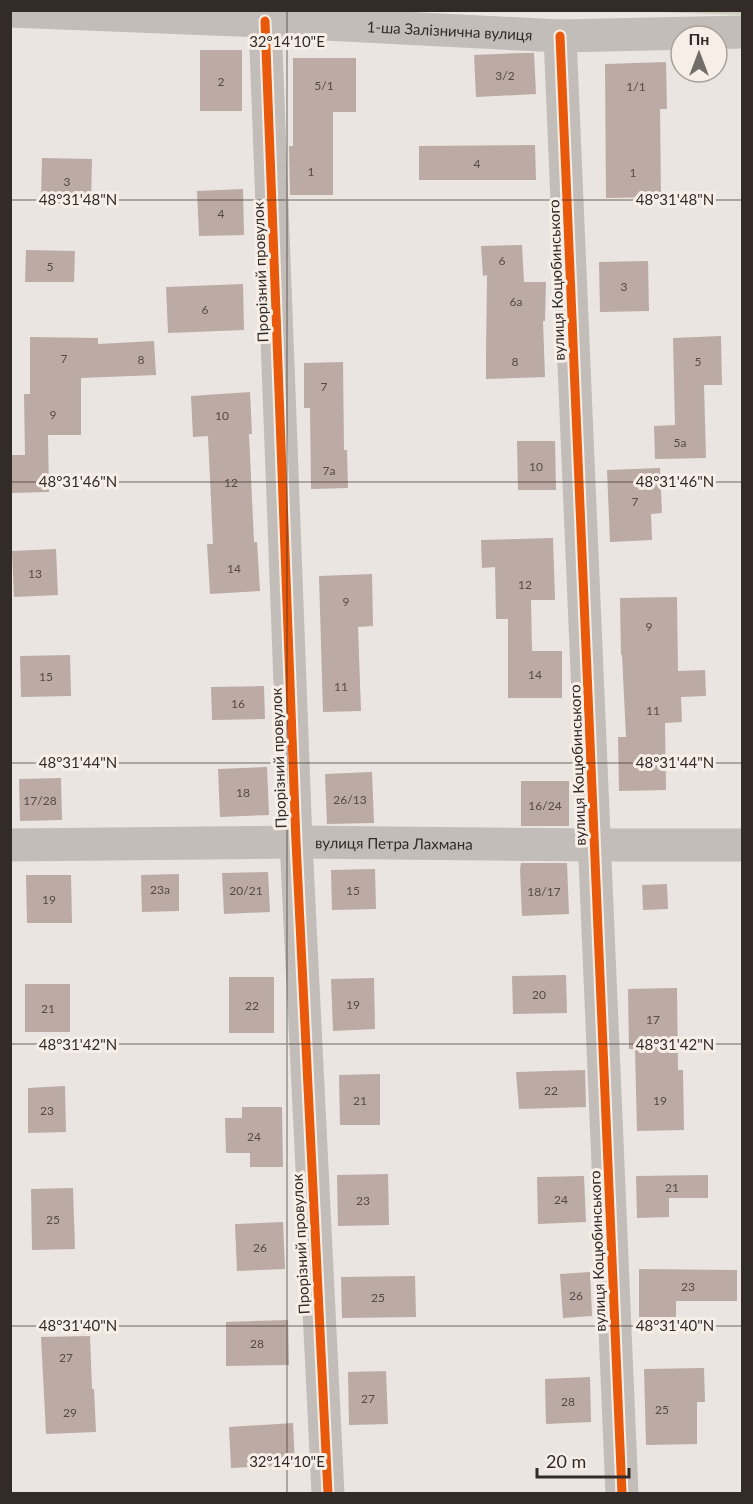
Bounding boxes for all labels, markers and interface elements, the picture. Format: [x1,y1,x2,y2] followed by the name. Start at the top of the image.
[366,17,533,44] street label: 1-ша Залізнична вулиця
[669,24,729,84] north arrow
[689,29,709,48] text: Пн
[249,32,325,50] text: 32°14'10"E
[495,68,515,83] house number: 3/2
[218,74,225,89] house number: 2
[314,78,334,93] house number: 5/1
[626,79,646,94] house number: 1/1
[474,156,481,171] house number: 4
[308,164,315,179] house number: 1
[630,165,637,180] house number: 1
[64,174,71,189] house number: 3
[39,190,117,208] text: 48°31'48"N
[636,190,714,208] text: 48°31'48"N
[544,199,568,361] street label: вулиця Коцюбинського
[249,201,271,343] street label: Прорізний провулок
[218,206,225,221] house number: 4
[499,253,506,268] house number: 6
[47,259,54,274] house number: 5
[621,279,628,294] house number: 3
[510,294,522,309] house number: 6а
[202,302,209,317] house number: 6
[61,351,68,366] house number: 7
[138,352,145,367] house number: 8
[512,354,519,369] house number: 8
[695,354,702,369] house number: 5
[321,379,328,394] house number: 7
[50,407,57,422] house number: 9
[215,408,229,423] house number: 10
[674,435,686,450] house number: 5а
[529,459,543,474] house number: 10
[323,463,335,478] house number: 7а
[39,472,117,490] text: 48°31'46"N
[636,472,714,490] text: 48°31'46"N
[224,475,238,490] house number: 12
[632,494,639,509] house number: 7
[227,561,241,576] house number: 14
[28,566,42,581] house number: 13
[518,577,532,592] house number: 12
[343,594,350,609] house number: 9
[646,619,653,634] house number: 9
[528,667,542,682] house number: 14
[39,669,53,684] house number: 15
[334,679,348,694] house number: 11
[565,684,589,846] street label: вулиця Коцюбинського
[267,687,289,829] street label: Прорізний провулок
[231,696,245,711] house number: 16
[646,703,660,718] house number: 11
[39,753,117,771] text: 48°31'44"N
[636,753,714,771] text: 48°31'44"N
[236,785,250,800] house number: 18
[333,792,367,807] house number: 26/13
[23,793,57,808] house number: 17/28
[528,798,562,813] house number: 16/24
[315,833,473,853] street label: вулиця Петра Лахмана
[150,882,170,897] house number: 23а
[229,883,263,898] house number: 20/21
[346,883,360,898] house number: 15
[527,884,561,899] house number: 18/17
[42,892,56,907] house number: 19
[532,987,546,1002] house number: 20
[346,997,360,1012] house number: 19
[245,998,259,1013] house number: 22
[41,1001,55,1016] house number: 21
[646,1012,660,1027] house number: 17
[39,1035,117,1053] text: 48°31'42"N
[636,1035,714,1053] text: 48°31'42"N
[544,1083,558,1098] house number: 22
[353,1093,367,1108] house number: 21
[653,1093,667,1108] house number: 19
[40,1103,54,1118] house number: 23
[247,1129,261,1144] house number: 24
[585,1170,609,1332] street label: вулиця Коцюбинського
[287,1173,313,1315] street label: Прорізний провулок
[665,1180,679,1195] house number: 21
[554,1192,568,1207] house number: 24
[356,1193,370,1208] house number: 23
[46,1212,60,1227] house number: 25
[253,1240,267,1255] house number: 26
[681,1279,695,1294] house number: 23
[569,1288,583,1303] house number: 26
[371,1290,385,1305] house number: 25
[39,1316,117,1334] text: 48°31'40"N
[636,1316,714,1334] text: 48°31'40"N
[250,1336,264,1351] house number: 28
[59,1350,73,1365] house number: 27
[361,1391,375,1406] house number: 27
[561,1394,575,1409] house number: 28
[655,1402,669,1417] house number: 25
[63,1405,77,1420] house number: 29
[537,1441,628,1479] scale bar
[546,1450,586,1472] text: 20 m
[249,1452,325,1470] text: 32°14'10"E

